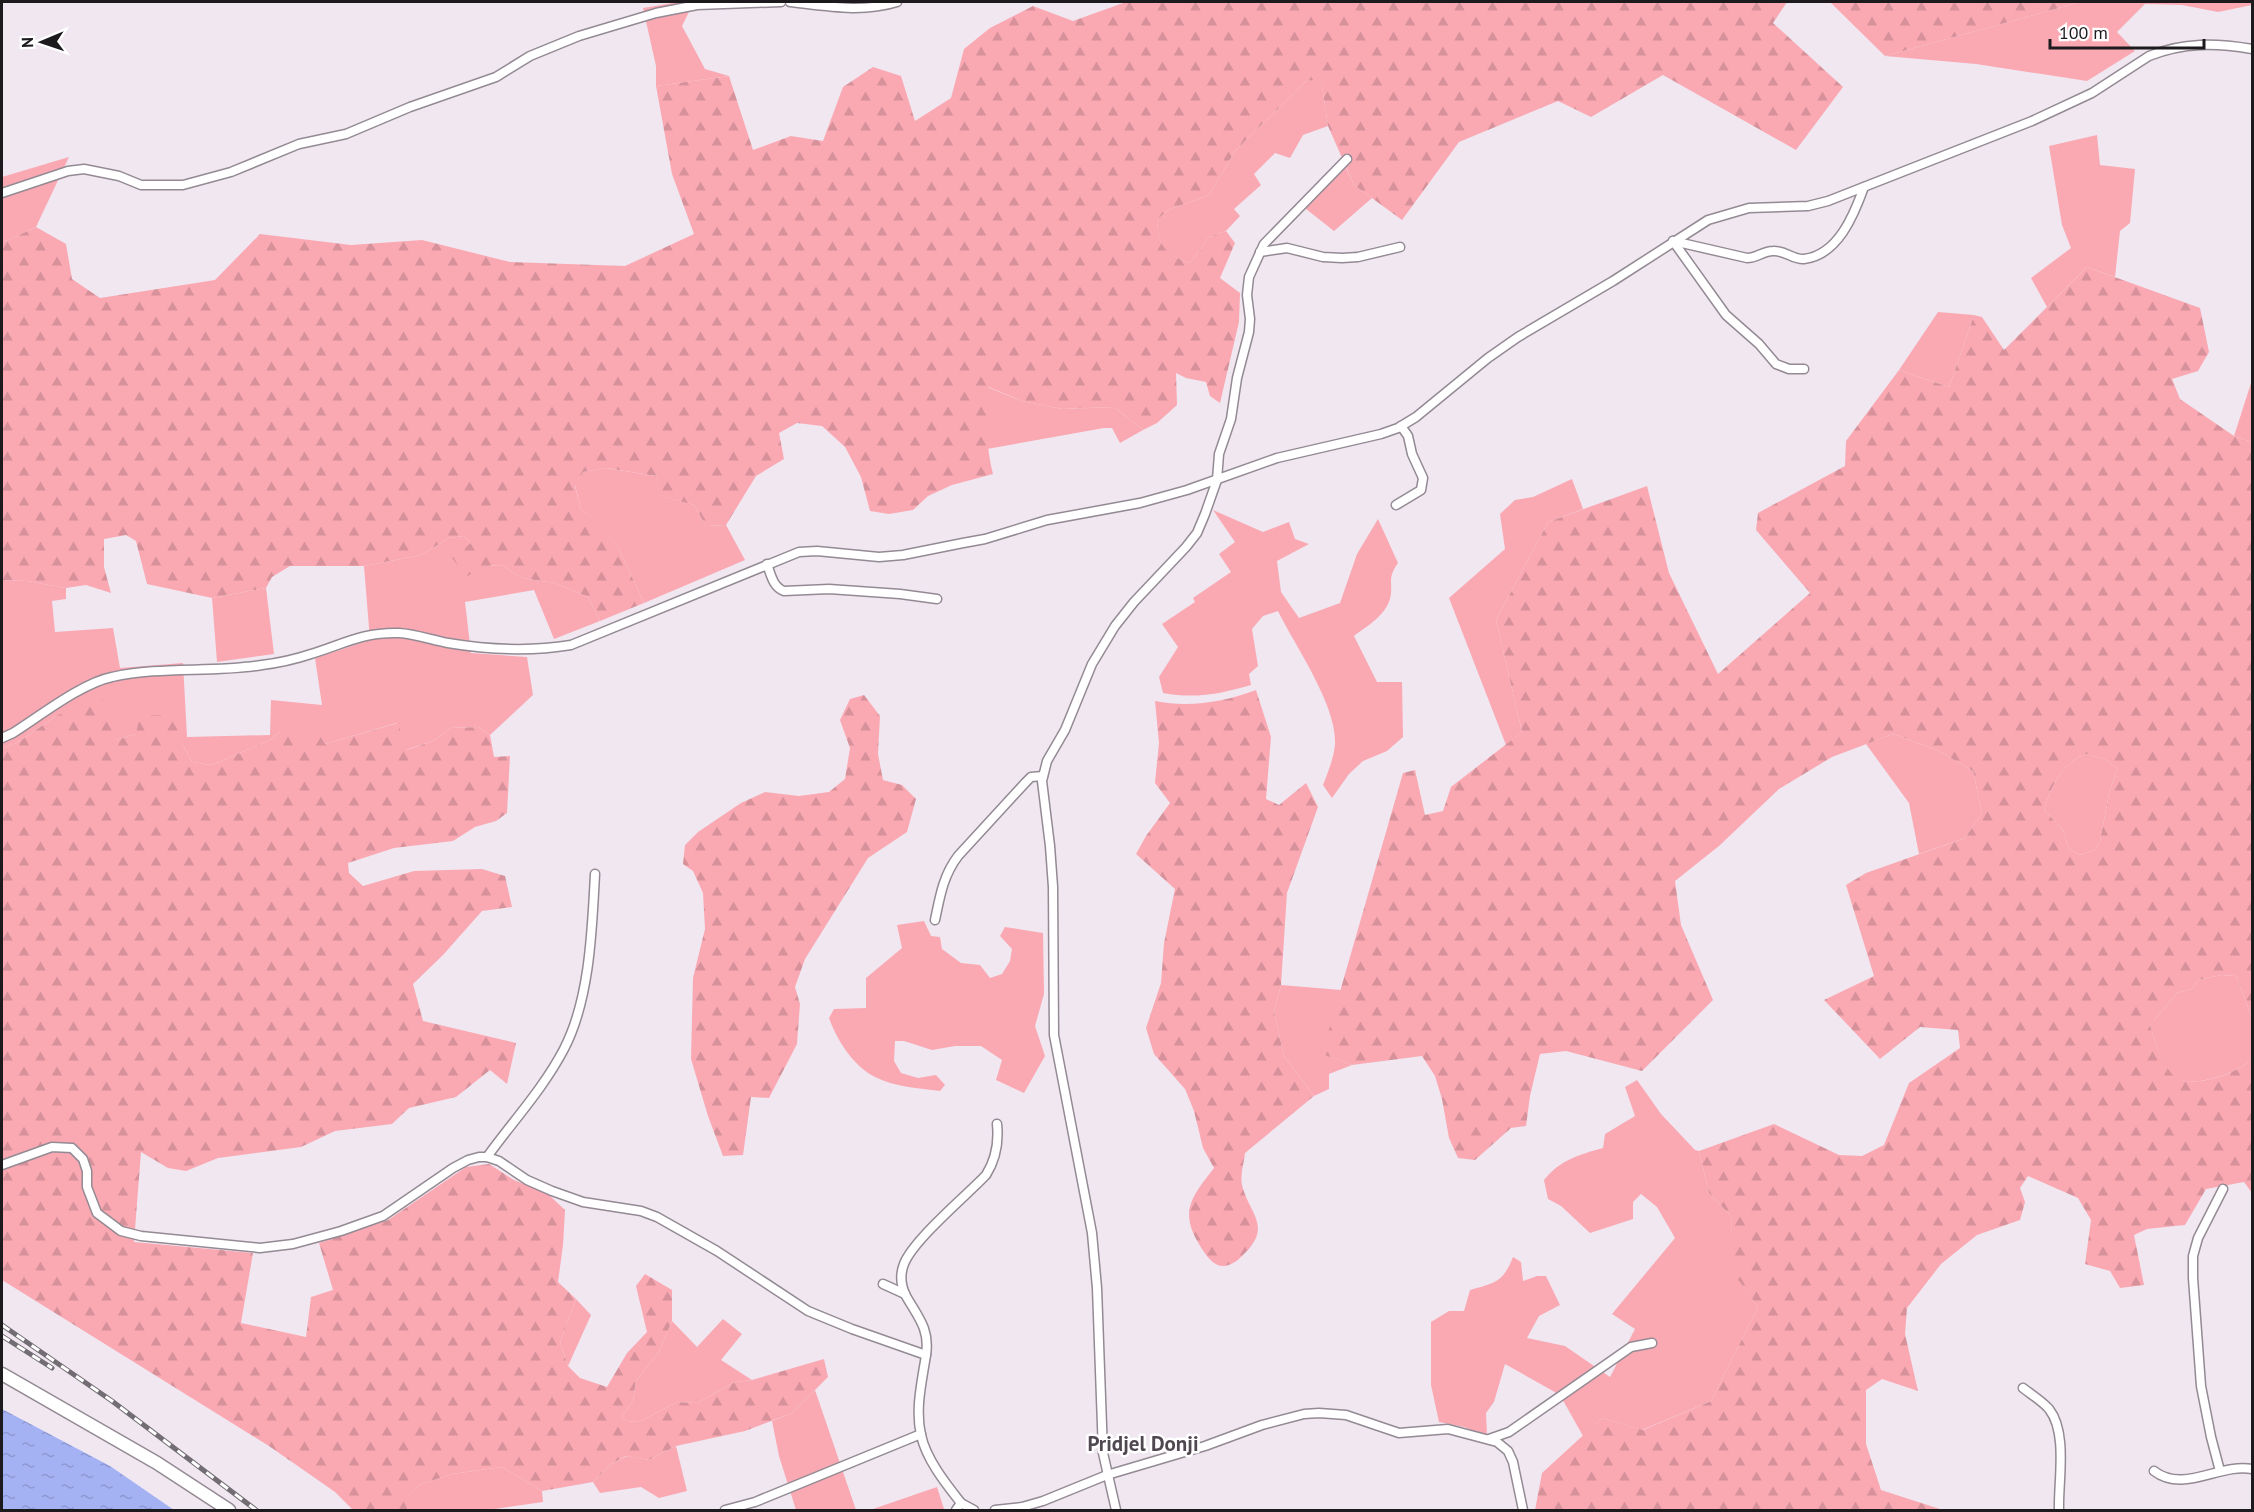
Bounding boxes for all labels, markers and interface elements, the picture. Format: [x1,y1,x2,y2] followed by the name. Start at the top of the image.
[12,12,72,72] north arrow
[2050,12,2204,50] scale bar
[2059,21,2108,44] text: 100 m
[17,37,37,48] text: N
[1087,1430,1199,1457] district label: Pridjel Donji

